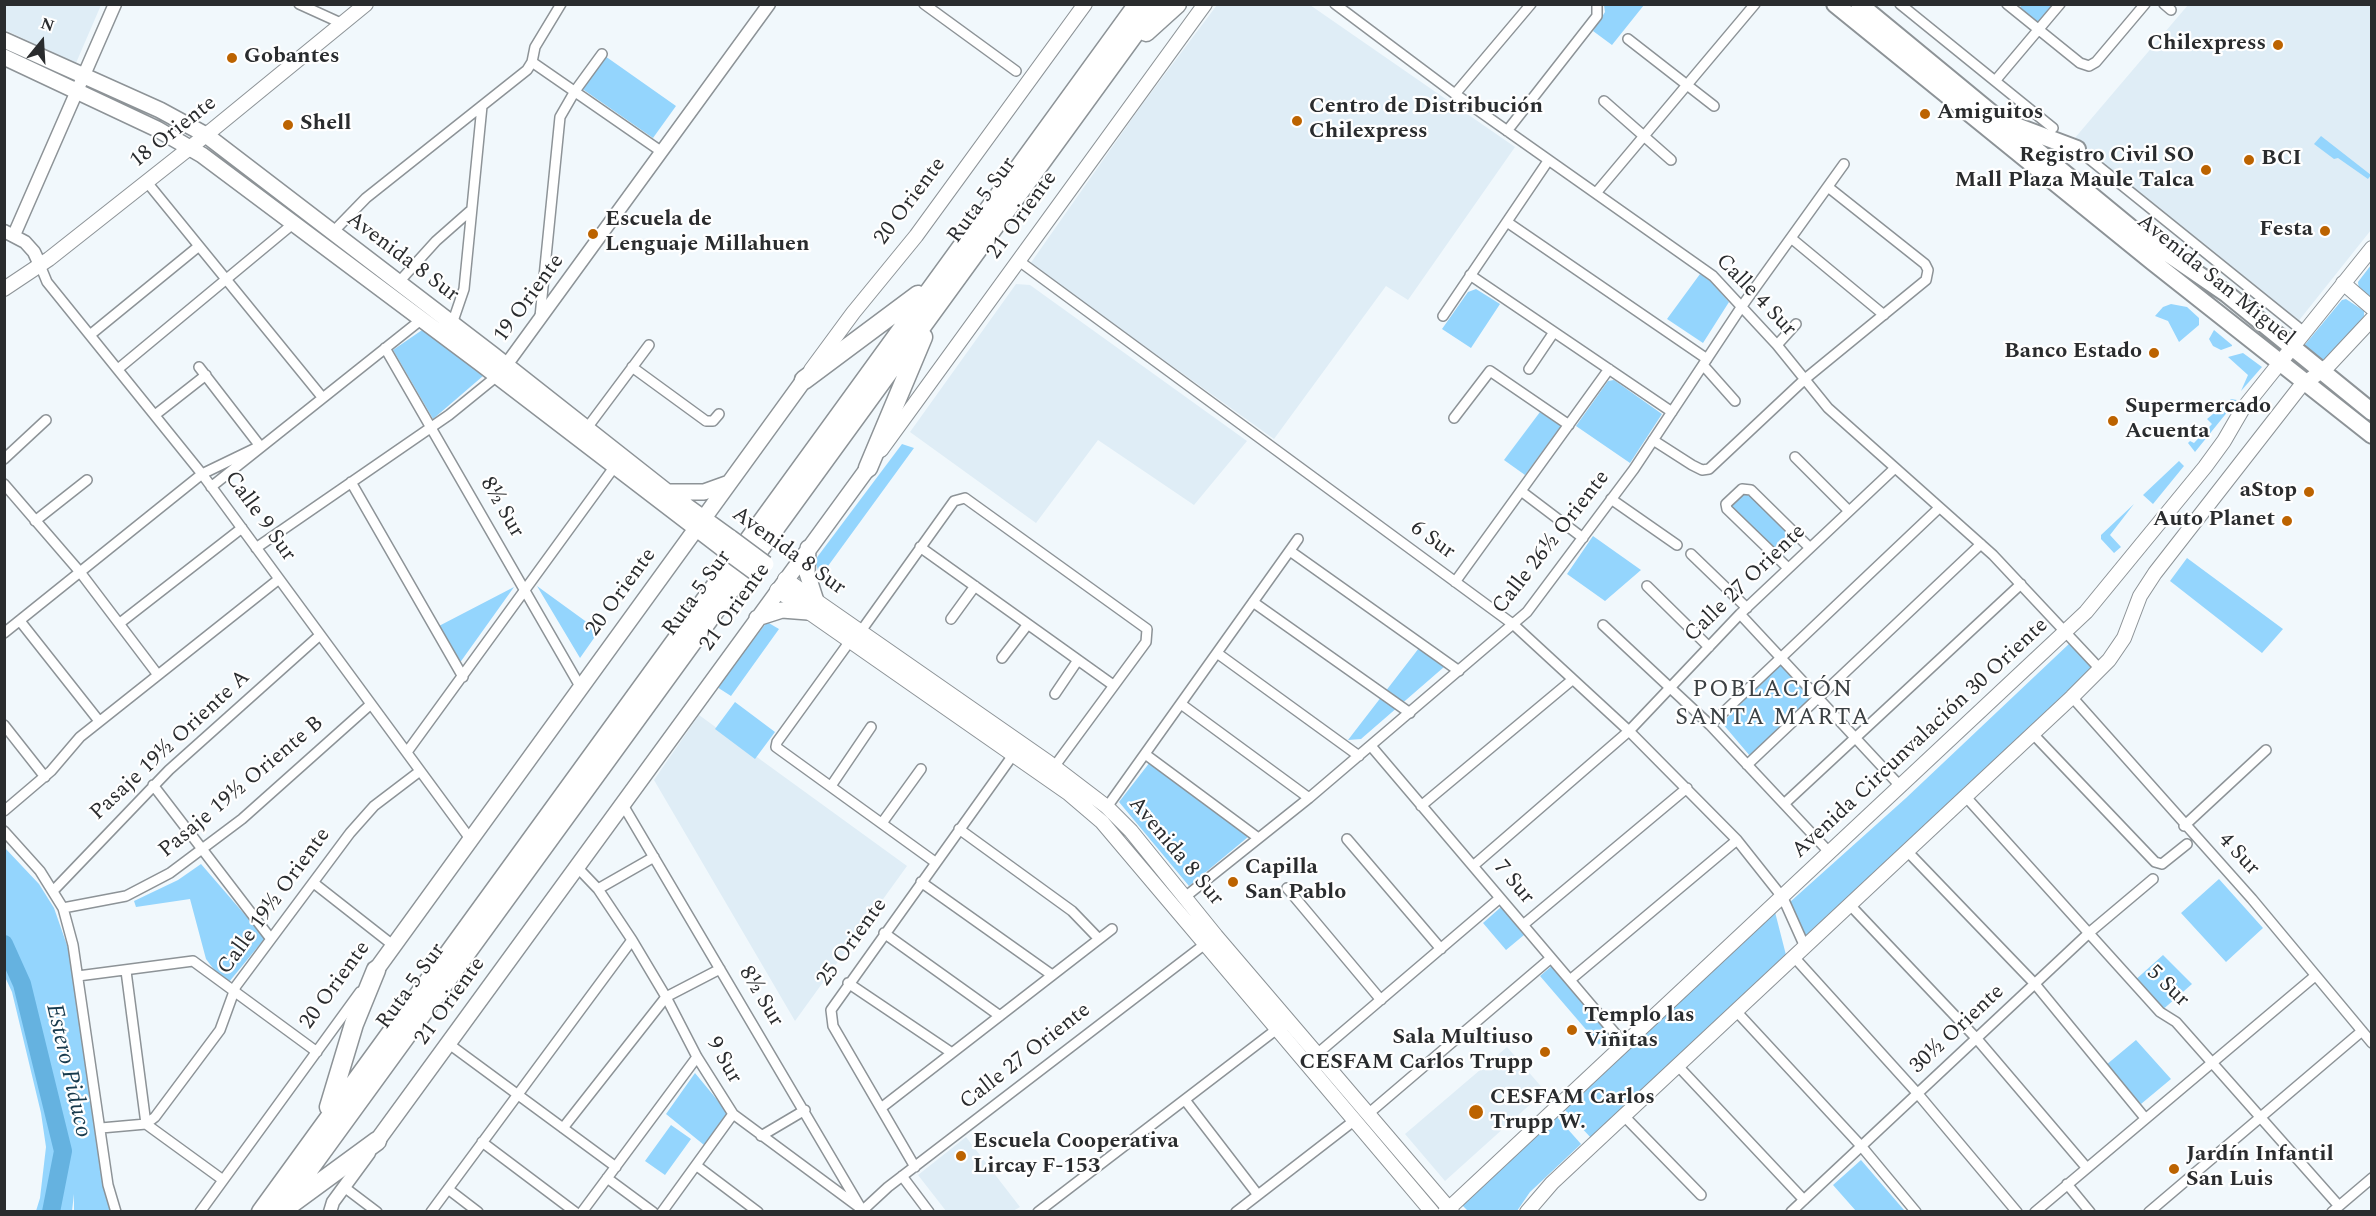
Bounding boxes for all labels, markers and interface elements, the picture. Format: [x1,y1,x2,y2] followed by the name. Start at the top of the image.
[38,11,57,38] text: N
[12,12,72,72] north arrow
[2147,32,2266,58] place label: Chilexpress
[2271,38,2285,52] marker: Chilexpress
[244,45,340,71] place label: Gobantes
[225,51,239,65] marker: Gobantes
[125,91,223,175] street label: 18 Oriente
[1309,95,1543,146] place label: Centro de Distribución Chilexpress
[1937,101,2043,127] place label: Amiguitos
[1918,107,1932,121] marker: Amiguitos
[300,112,351,138] place label: Shell
[1290,114,1304,128] marker: Centro de Distribución Chilexpress
[281,118,295,132] marker: Shell
[1955,144,2194,196] place label: Registro Civil SO Mall Plaza Maule Talca
[2261,147,2302,173] place label: BCI
[870,153,952,251] street label: 20 Oriente
[943,153,1023,249] street label: Ruta 5 Sur
[2242,153,2256,167] marker: BCI
[2199,163,2213,177] marker: Registro Civil SO Mall Plaza Maule Talca
[982,167,1064,265] street label: 21 Oriente
[340,207,464,309] street label: Avenida 8 Sur
[605,208,810,260] place label: Escuela de Lenguaje Millahuen
[2131,209,2299,353] street label: Avenida San Miguel
[2259,218,2313,244] place label: Festa
[2318,224,2332,238] marker: Festa
[586,227,600,241] marker: Escuela de Lenguaje Millahuen
[1709,249,1801,343] street label: Calle 4 Sur
[489,250,571,348] street label: 19 Oriente
[2004,340,2142,366] place label: Banco Estado
[2147,346,2161,360] marker: Banco Estado
[2125,395,2271,446] place label: Supermercado Acuenta
[2106,414,2120,428] marker: Supermercado Acuenta
[1488,466,1616,620] street label: Calle 26½ Oriente
[217,467,301,567] street label: Calle 9 Sur
[473,473,529,543] street label: 8½ Sur
[2240,479,2297,505] place label: aStop
[2302,485,2316,499] marker: aStop
[726,502,850,602] street label: Avenida 8 Sur
[2153,508,2275,534] place label: Auto Planet
[2280,514,2294,528] marker: Auto Planet
[1404,516,1460,566] street label: 6 Sur
[1680,519,1812,649] street label: Calle 27 Oriente
[581,544,663,642] street label: 20 Oriente
[658,546,738,642] street label: Ruta 5 Sur
[695,559,777,657] street label: 21 Oriente
[1787,613,2055,865] street label: Avenida Circunvalación 30 Oriente
[86,665,256,827] street label: Pasaje 19½ Oriente A
[1675,677,1871,733] district label: POBLACIÓN SANTA MARTA
[154,711,330,865] street label: Pasaje 19½ Oriente B
[1122,792,1228,912] street label: Avenida 8 Sur
[213,823,337,981] street label: Calle 19½ Oriente
[2212,828,2264,882] street label: 4 Sur
[1245,856,1346,908] place label: Capilla San Pablo
[1487,856,1539,910] street label: 7 Sur
[1226,875,1240,889] marker: Capilla San Pablo
[812,894,894,992] street label: 25 Oriente
[295,937,377,1035] street label: 20 Oriente
[372,939,452,1035] street label: Ruta 5 Sur
[410,953,492,1051] street label: 21 Oriente
[2140,960,2194,1014] street label: 5 Sur
[732,962,788,1032] street label: 8½ Sur
[1905,980,2011,1080] street label: 30½ Oriente
[955,998,1097,1116] street label: Calle 27 Oriente
[38,1001,96,1141] water label: Estero Piduco
[1584,1004,1695,1056] place label: Templo las Viñitas
[1565,1023,1579,1037] marker: Templo las Viñitas
[1300,1026,1533,1078] place label: Sala Multiuso CESFAM Carlos Trupp
[699,1033,747,1089] street label: 9 Sur
[1538,1045,1552,1059] marker: Sala Multiuso CESFAM Carlos Trupp
[1490,1086,1655,1138] place label: CESFAM Carlos Trupp W.
[1467,1103,1485,1121] marker: CESFAM Carlos Trupp W.
[973,1130,1179,1182] place label: Escuela Cooperativa Lircay F-153
[2186,1143,2334,1194] place label: Jardín Infantil San Luis
[954,1149,968,1163] marker: Escuela Cooperativa Lircay F-153
[2167,1162,2181,1176] marker: Jardín Infantil San Luis

